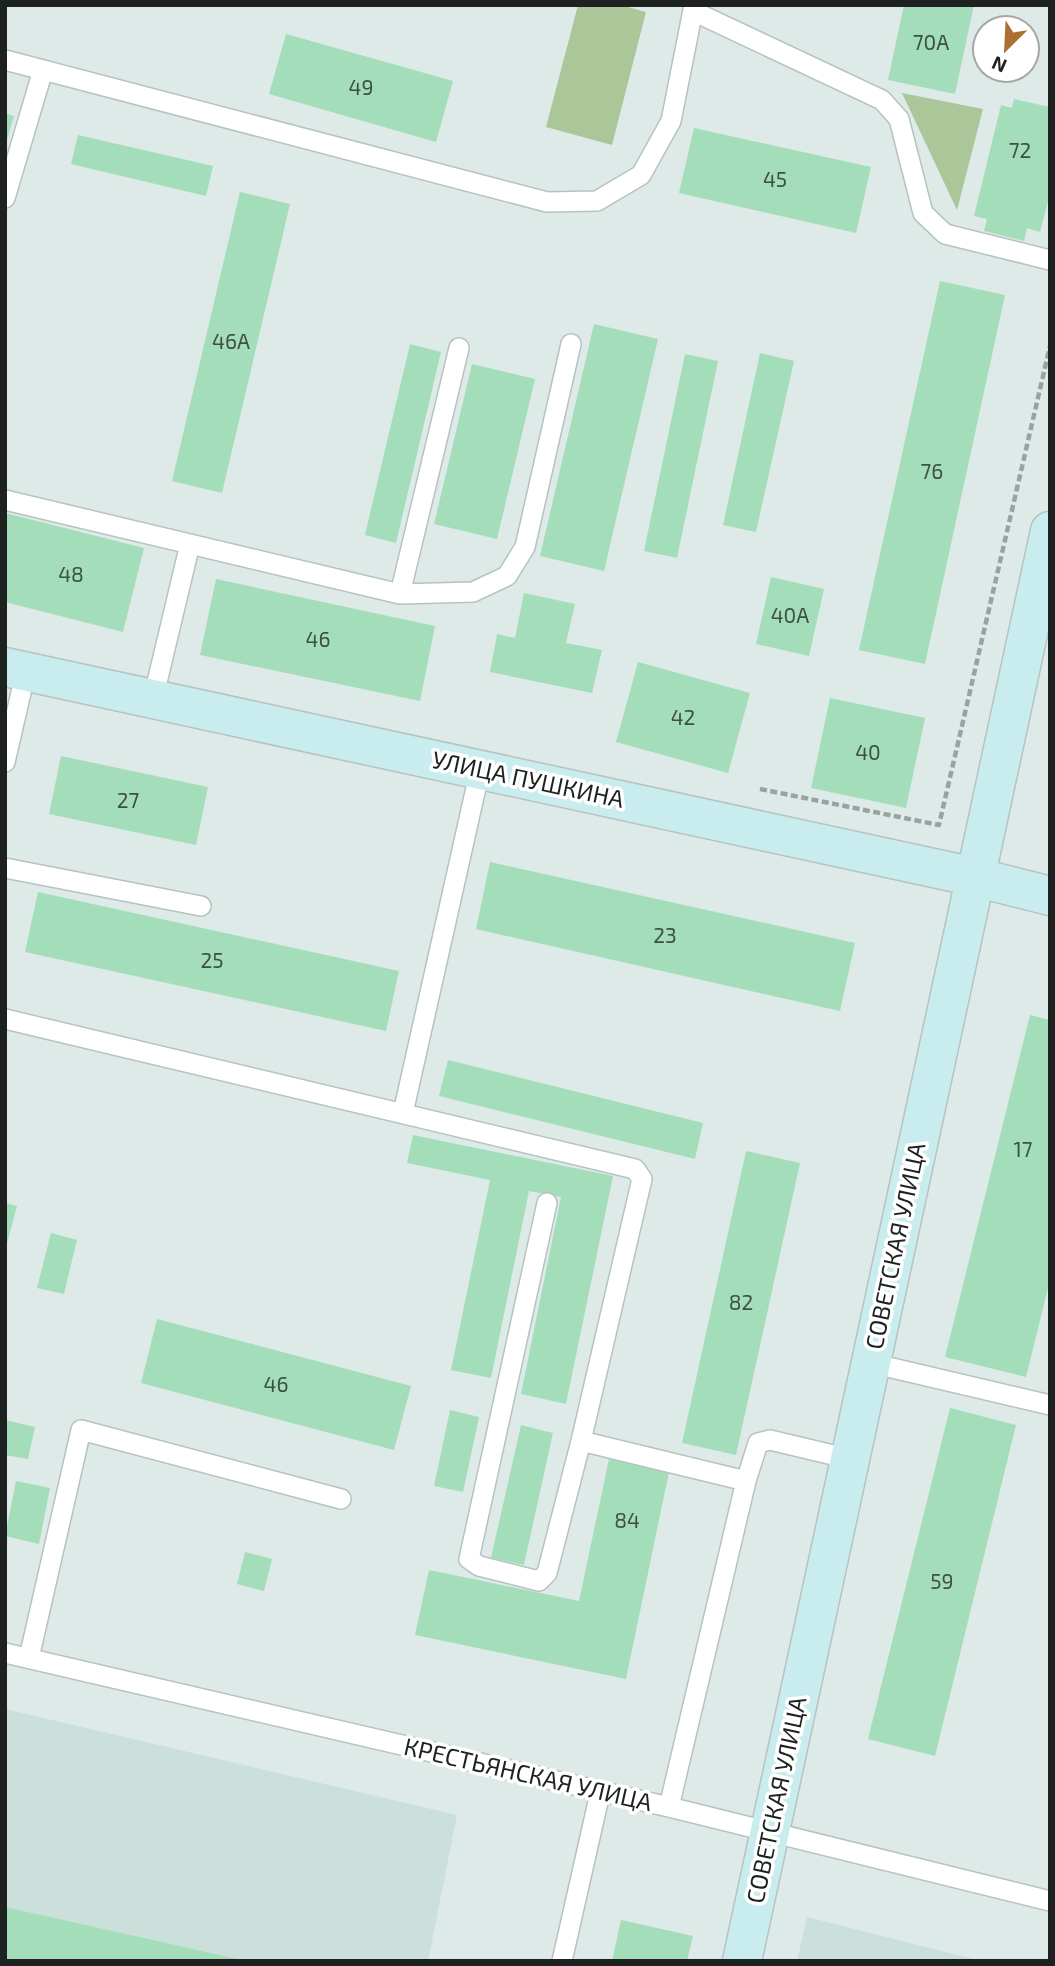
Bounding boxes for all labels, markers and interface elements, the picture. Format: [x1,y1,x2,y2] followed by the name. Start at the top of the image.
[971,14,1041,84] north arrow
[913,29,949,54] house number: 70А
[988,52,1010,78] text: N
[349,74,373,99] house number: 49
[1009,137,1031,162] house number: 72
[763,166,787,191] house number: 45
[212,328,250,353] house number: 46А
[921,458,943,483] house number: 76
[58,561,84,586] house number: 48
[771,602,809,627] house number: 40А
[306,626,330,651] house number: 46
[671,704,695,729] house number: 42
[855,739,881,764] house number: 40
[430,744,627,813] street label: УЛИЦА ПУШКИНА
[117,787,140,812] house number: 27
[653,922,677,947] house number: 23
[200,947,224,972] house number: 25
[1013,1136,1033,1161] house number: 17
[858,1140,931,1352] street label: СОВЕТСКАЯ УЛИЦА
[729,1289,753,1314] house number: 82
[264,1371,288,1396] house number: 46
[614,1507,640,1532] house number: 84
[930,1568,954,1593] house number: 59
[739,1694,812,1906] street label: СОВЕТСКАЯ УЛИЦА
[401,1731,655,1816] street label: КРЕСТЬЯНСКАЯ УЛИЦА

